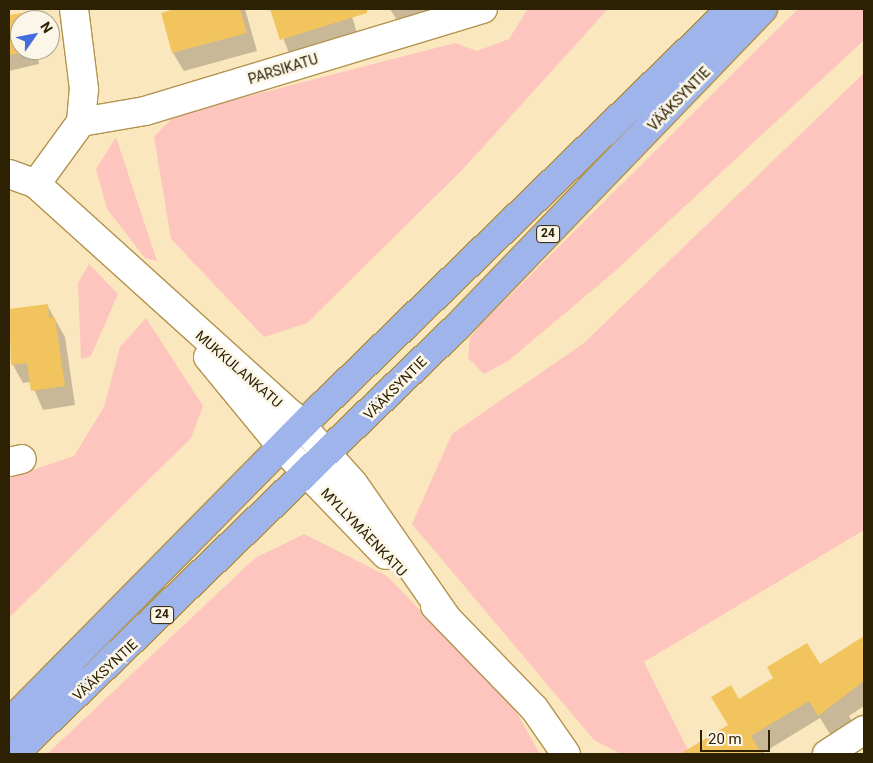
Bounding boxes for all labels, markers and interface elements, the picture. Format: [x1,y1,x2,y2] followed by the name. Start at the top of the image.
[10,10,60,60] north arrow
[37,19,56,36] text: N
[246,50,320,88] street label: PARSIKATU
[644,64,714,134] street label: VÄÄKSYNTIE
[536,224,560,243] road number: 24
[192,327,286,411] street label: MUKKULANKATU
[360,353,430,423] street label: VÄÄKSYNTIE
[318,484,410,580] street label: MYLLYMÄENKATU
[150,606,174,624] road number: 24
[69,636,141,704] street label: VÄÄKSYNTIE
[703,720,773,752] scale bar
[708,730,742,748] text: 20 m

